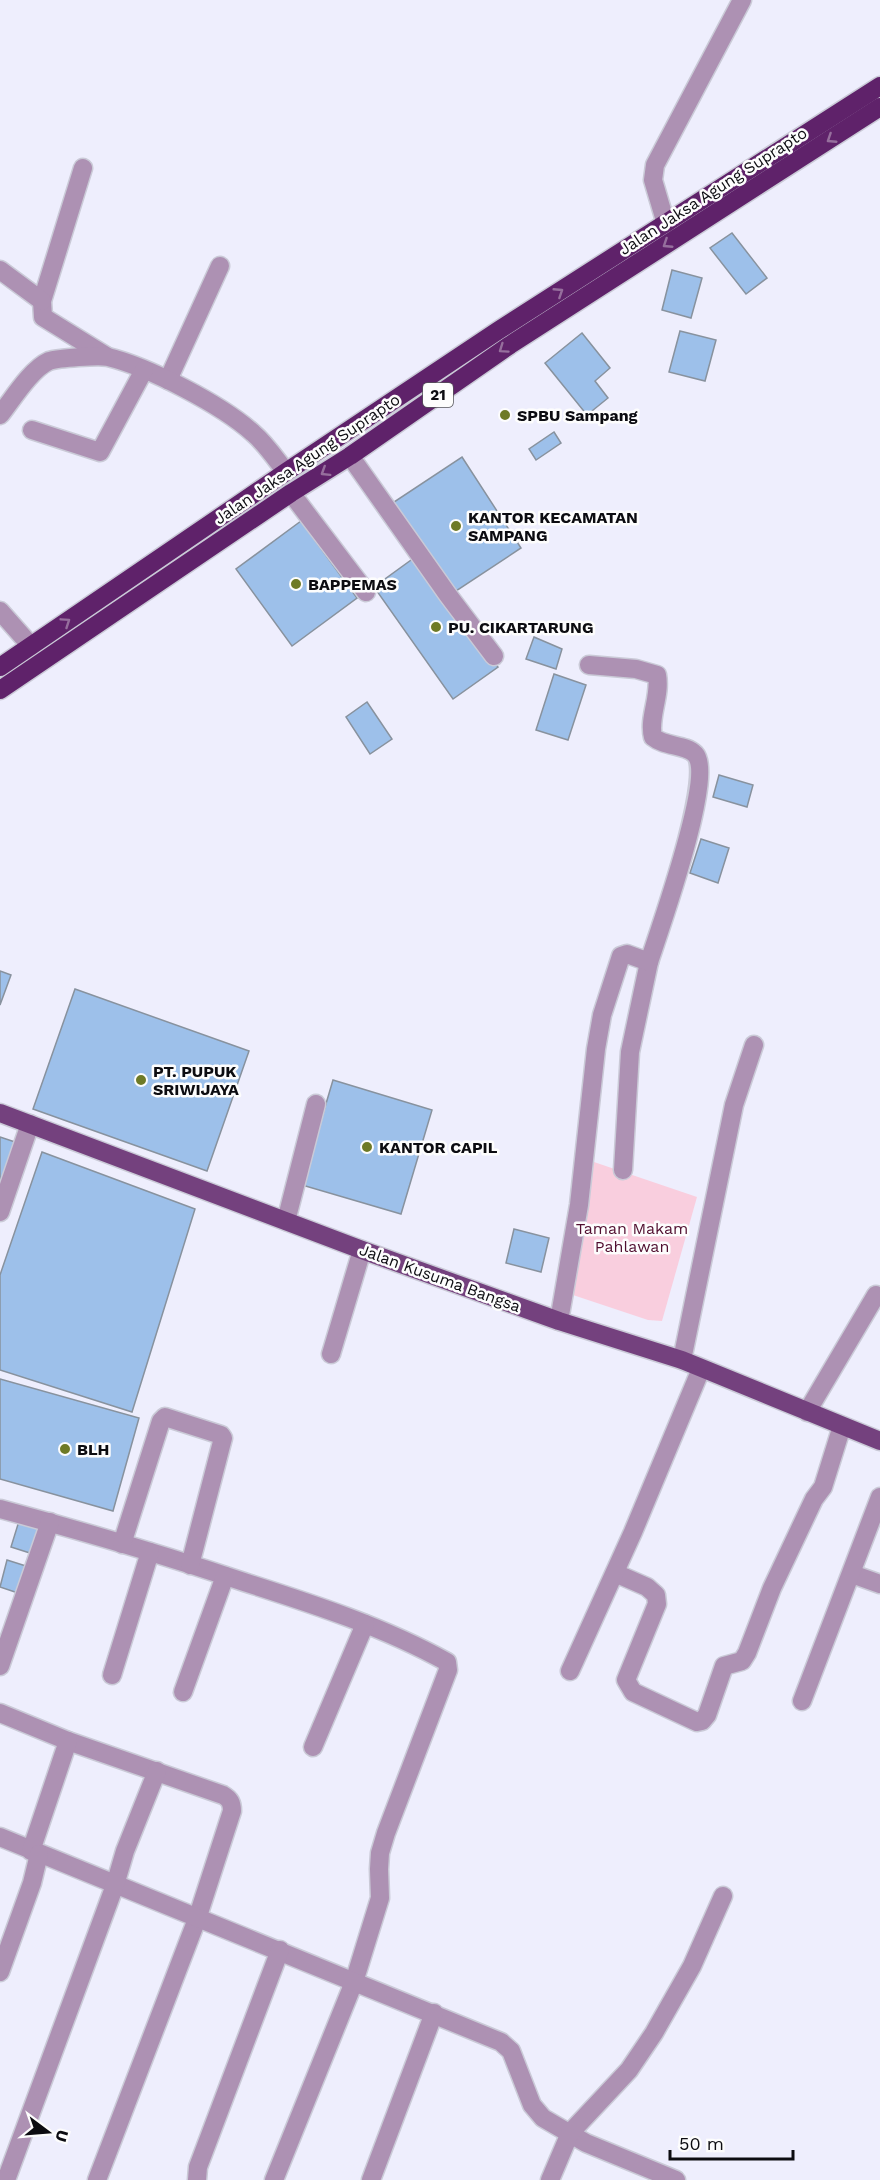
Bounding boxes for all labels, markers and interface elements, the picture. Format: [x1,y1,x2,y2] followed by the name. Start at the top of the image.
[616,123,810,259] street label: Jalan Jaksa Agung Suprapto
[827,131,837,143] one-way arrow
[663,237,673,249] one-way arrow
[553,288,564,299] one-way arrow
[498,342,509,353] one-way arrow
[423,383,453,407] road number: 21
[211,390,403,528] street label: Jalan Jaksa Agung Suprapto
[517,406,638,425] place label: SPBU Sampang
[498,408,512,422] marker: SPBU Sampang
[321,464,331,476] one-way arrow
[468,508,638,545] place label: KANTOR KECAMATAN SAMPANG
[449,519,463,533] marker: KANTOR KECAMATAN SAMPANG
[308,575,397,594] place label: BAPPEMAS
[289,577,303,591] marker: BAPPEMAS
[59,618,70,629] one-way arrow
[448,618,593,637] place label: PU. CIKARTARUNG
[429,620,443,634] marker: PU. CIKARTARUNG
[153,1062,239,1099] place label: PT. PUPUK SRIWIJAYA
[134,1073,148,1087] marker: PT. PUPUK SRIWIJAYA
[379,1138,498,1157] place label: KANTOR CAPIL
[360,1140,374,1154] marker: KANTOR CAPIL
[576,1219,688,1256] park label: Taman Makam Pahlawan
[357,1240,523,1316] street label: Jalan Kusuma Bangsa
[77,1440,109,1459] place label: BLH
[58,1442,72,1456] marker: BLH
[18,2102,78,2162] north arrow
[670,2123,793,2161] scale bar
[51,2128,73,2144] text: U
[679,2133,724,2154] text: 50 m

